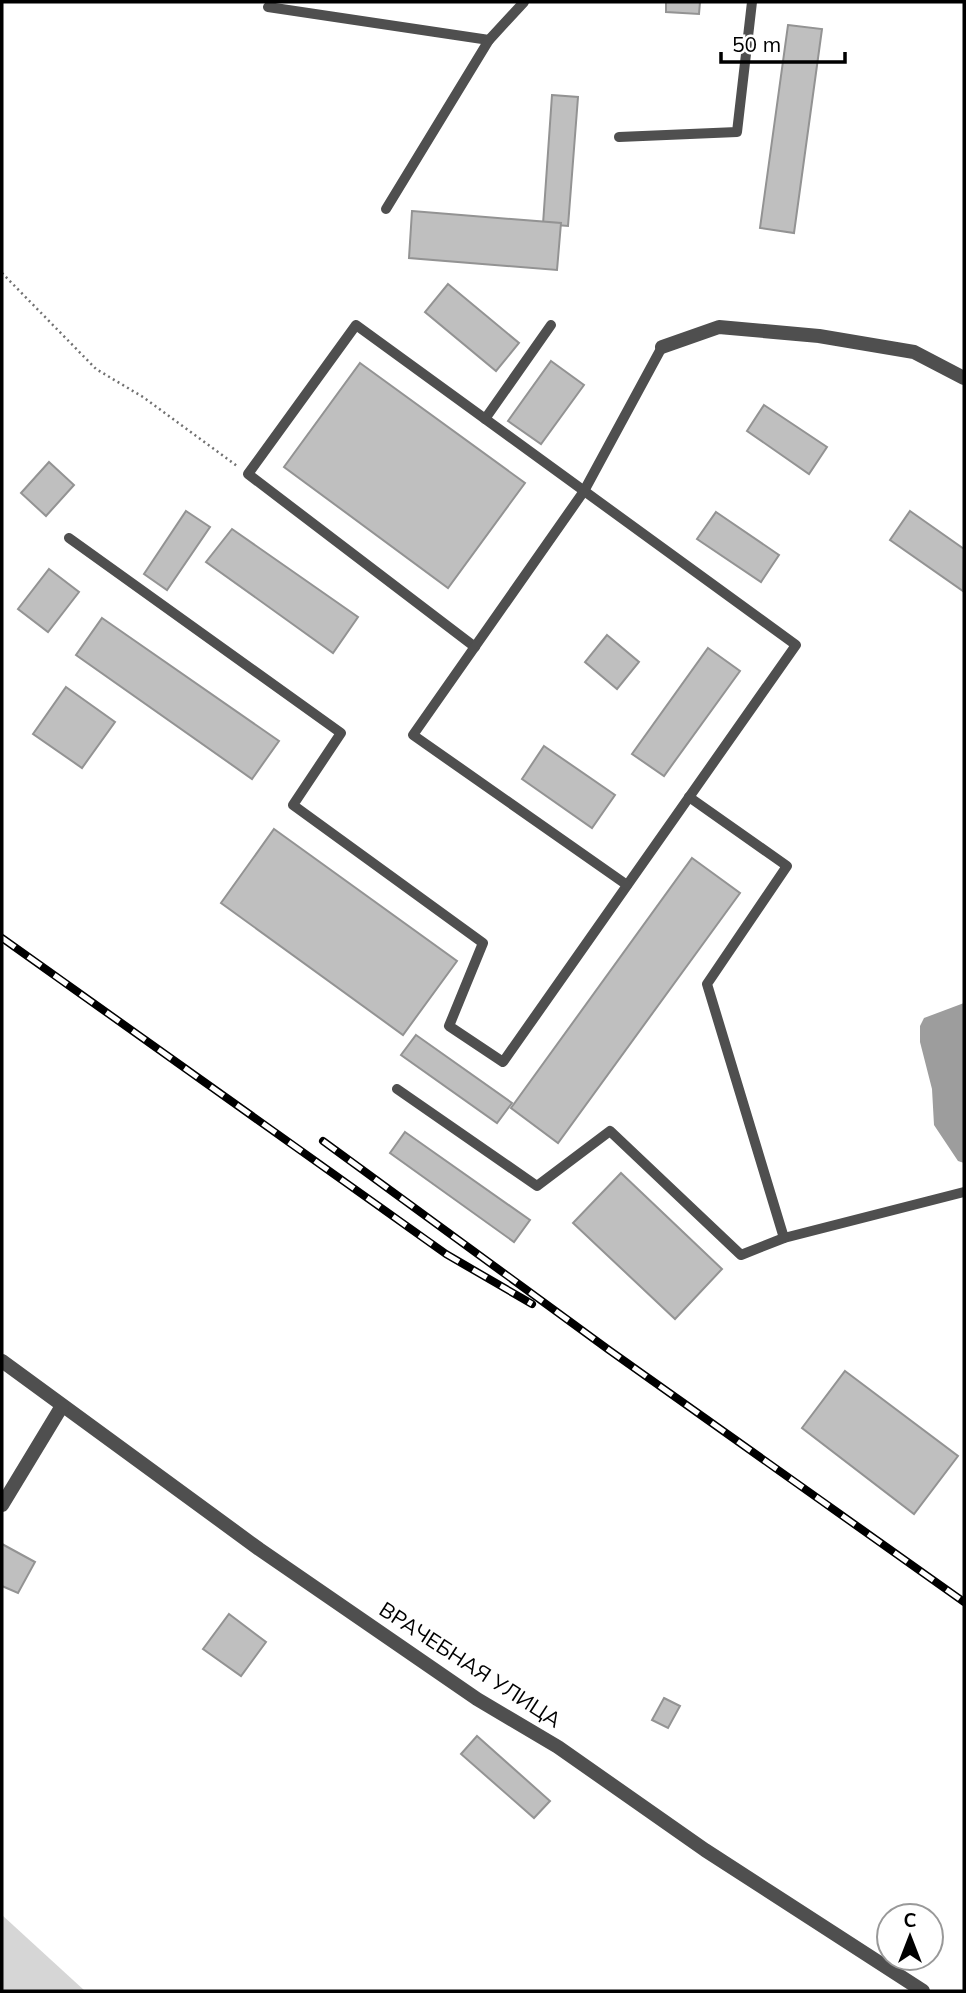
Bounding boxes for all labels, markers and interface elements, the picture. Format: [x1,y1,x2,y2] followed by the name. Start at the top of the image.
[721,21,845,65] scale bar
[732,31,781,57] text: 50 m
[375,1596,567,1733] street label: ВРАЧЕБНАЯ УЛИЦА
[875,1902,945,1972] north arrow
[903,1908,917,1932] text: С

